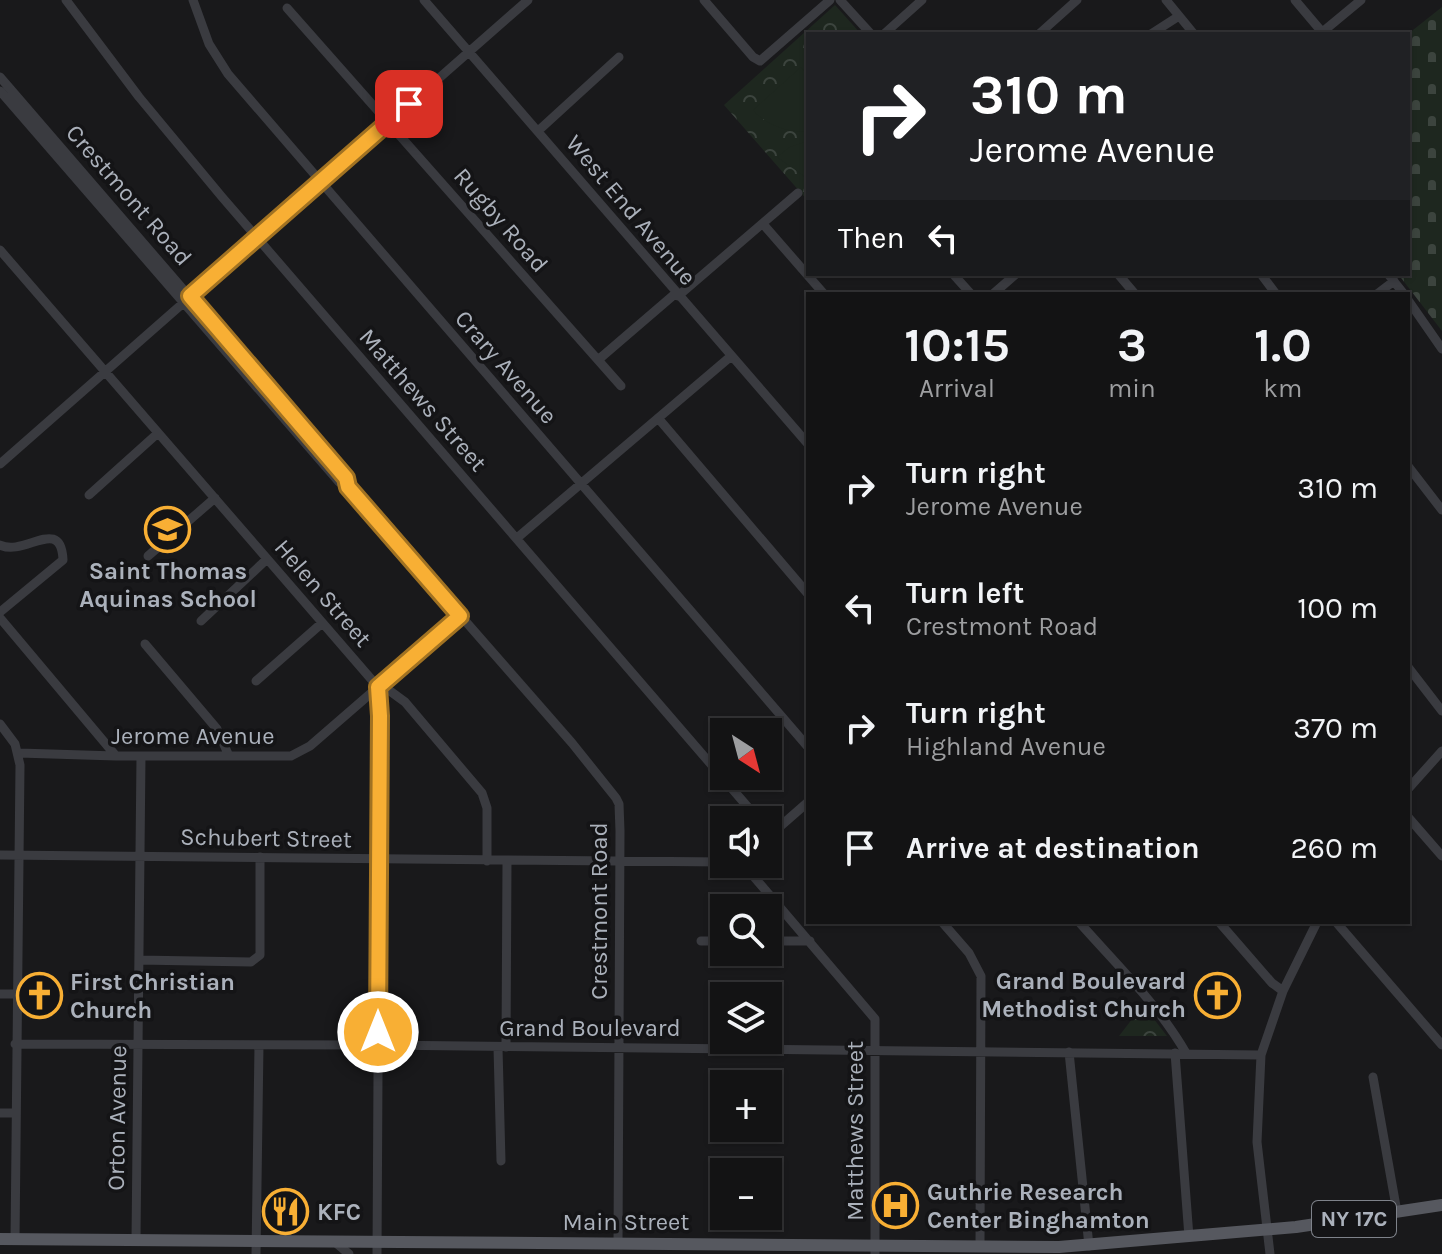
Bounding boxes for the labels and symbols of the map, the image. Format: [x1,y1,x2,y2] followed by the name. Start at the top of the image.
[375,70,443,138] pin
[60,119,198,271] street label: Crestmont Road
[560,129,702,291] street label: West End Avenue
[448,162,554,278] street label: Rugby Road
[449,305,563,429] street label: Crary Avenue
[353,323,493,477] street label: Matthews Street
[144,505,192,553] school or university icon: Saint Thomas Aquinas School
[269,533,377,653] street label: Helen Street
[79,557,257,613] place label: Saint Thomas Aquinas School
[710,718,782,790] north arrow
[111,722,275,750] street label: Jerome Avenue
[585,822,613,1000] street label: Crestmont Road
[180,823,352,853] street label: Schubert Street
[981,967,1186,1023] place label: Grand Boulevard Methodist Church
[70,968,235,1024] place label: First Christian Church
[1193,971,1241,1019] church icon: Grand Boulevard Methodist Church
[15,972,63,1020] church icon: First Christian Church
[336,990,420,1074] position arrow
[499,1014,681,1042] street label: Grand Boulevard
[841,1041,869,1221] street label: Matthews Street
[102,1045,132,1191] street label: Orton Avenue
[927,1178,1150,1234] place label: Guthrie Research Center Binghamton
[872,1182,920,1230] hospital icon: Guthrie Research Center Binghamton
[262,1188,310,1236] restaurant icon: KFC
[317,1198,361,1226] place label: KFC
[1312,1201,1396,1237] road number: NY 17C
[563,1208,689,1236] street label: Main Street

